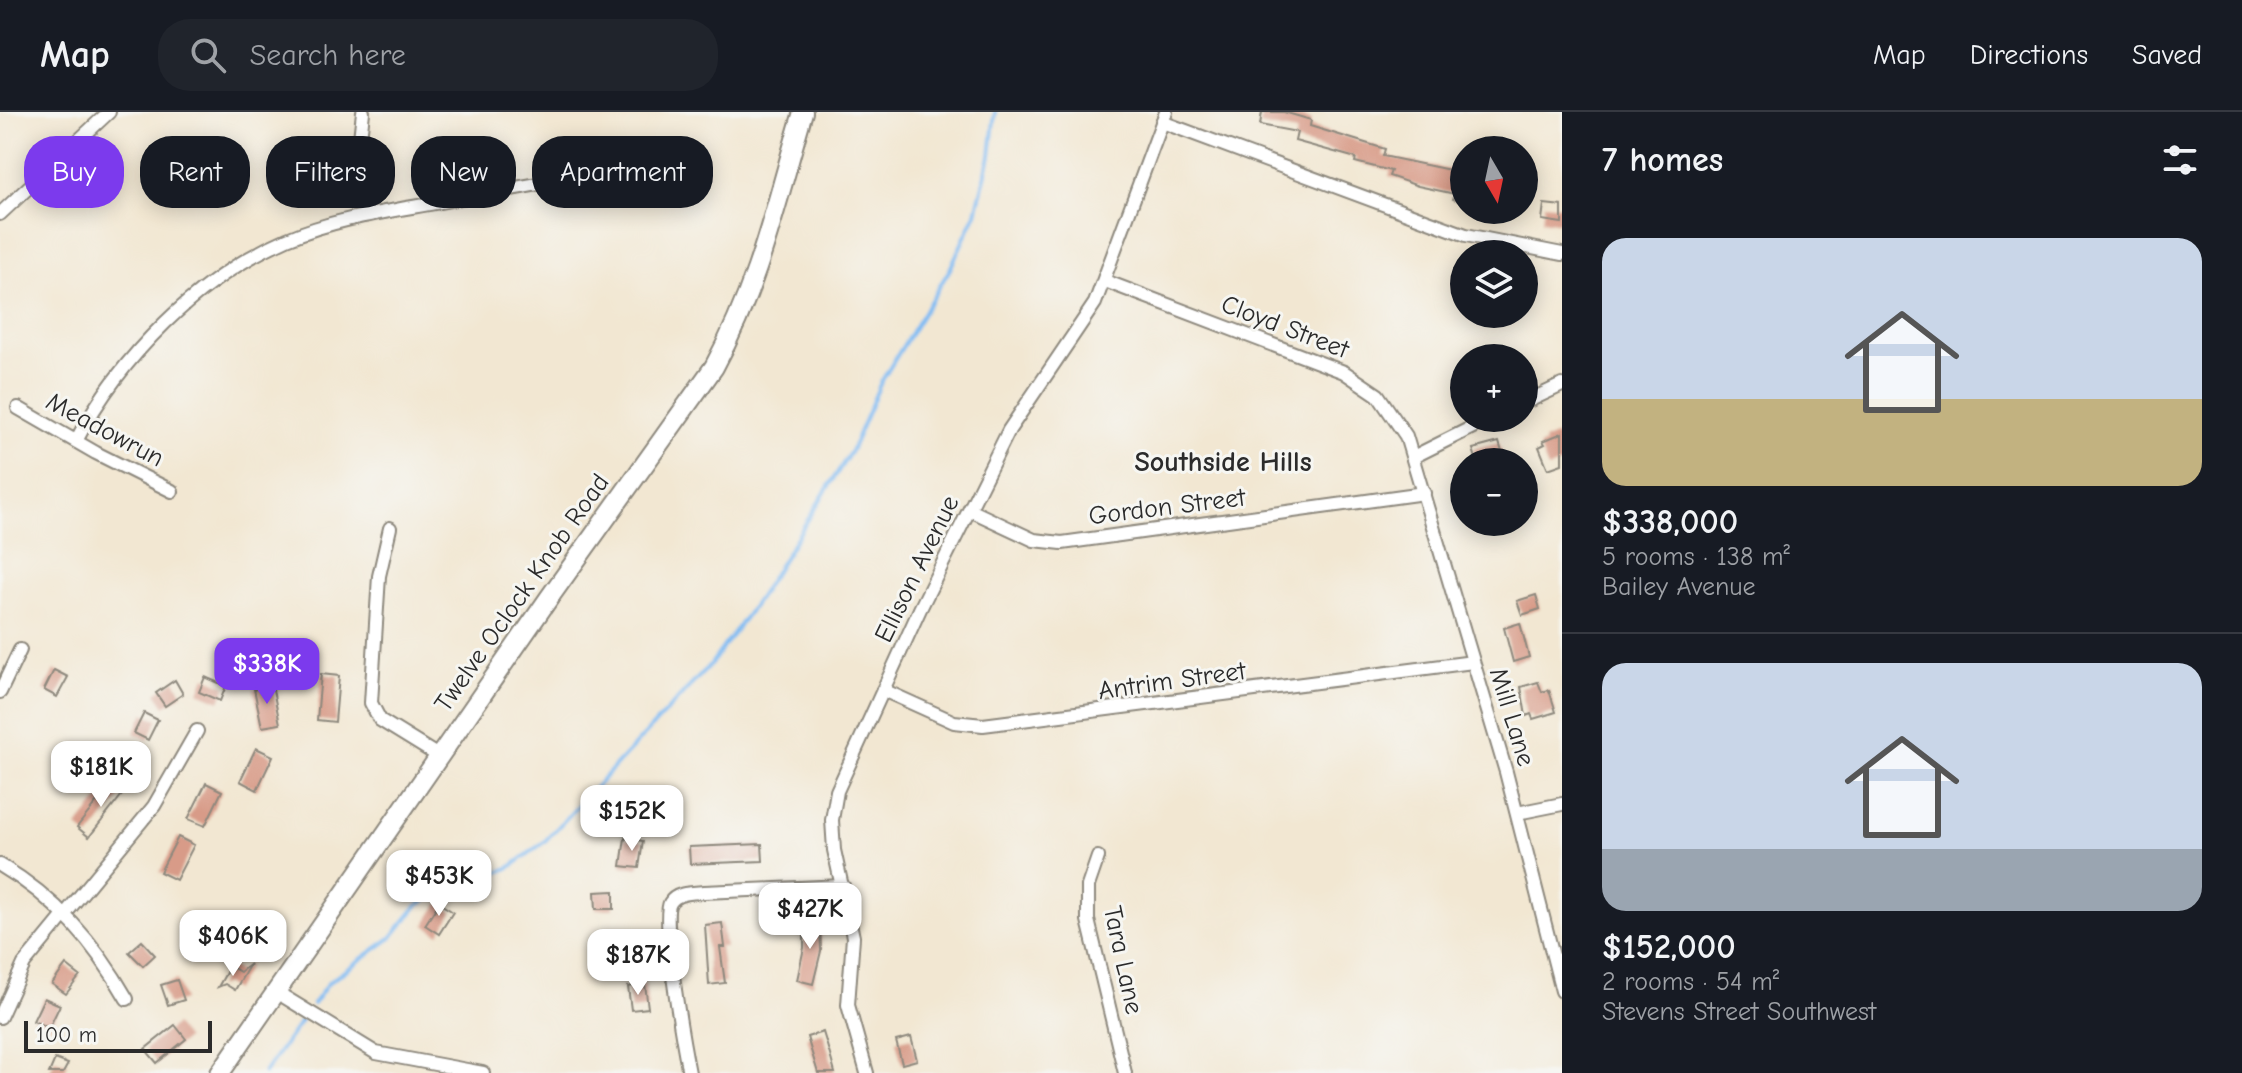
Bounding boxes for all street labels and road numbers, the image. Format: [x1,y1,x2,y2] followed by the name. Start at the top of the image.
[1217,289,1354,366] street label: Cloyd Street
[41,386,169,474] street label: Meadowrun
[428,468,616,718] street label: Twelve Oclock Knob Road
[1087,482,1249,531] street label: Gordon Street
[869,491,965,647] street label: Ellison Avenue
[1096,656,1249,706] street label: Antrim Street
[1483,664,1541,770] street label: Mill Lane
[1097,903,1149,1017] street label: Tara Lane

